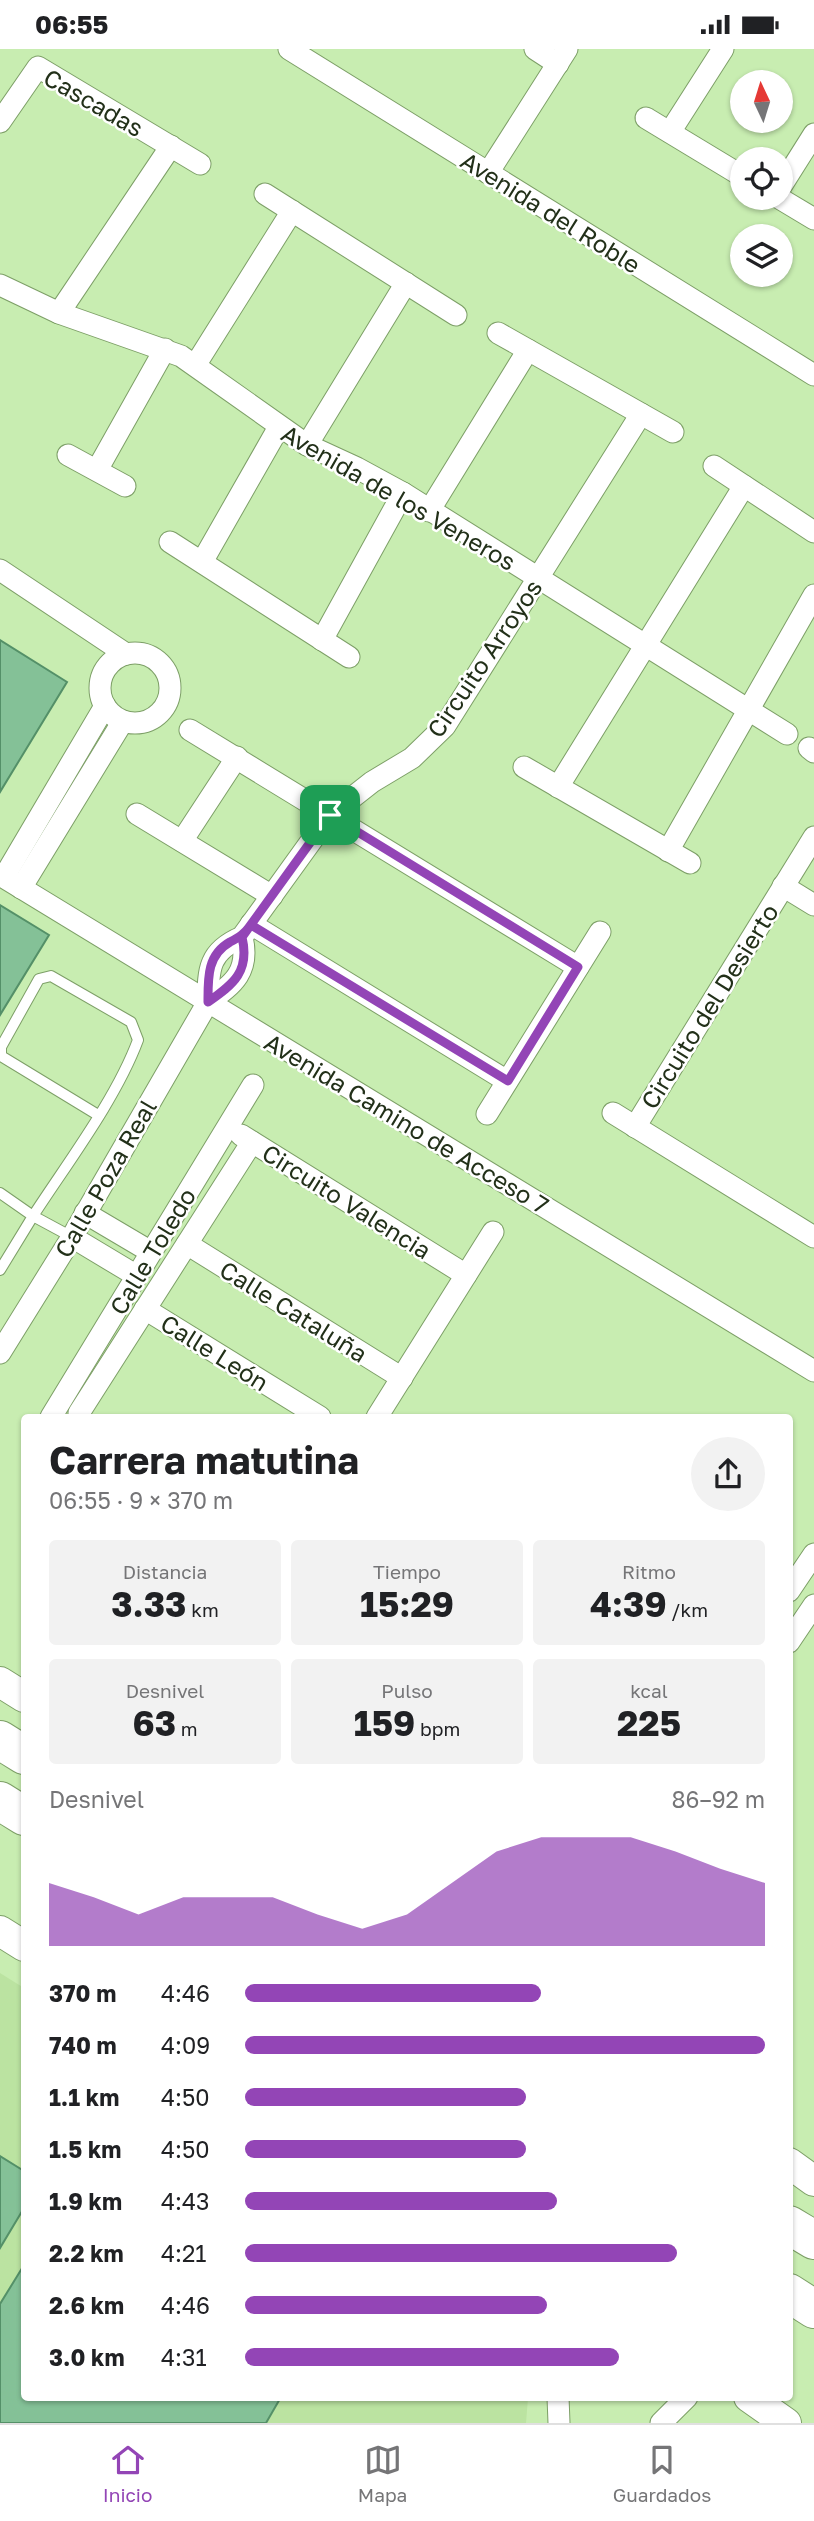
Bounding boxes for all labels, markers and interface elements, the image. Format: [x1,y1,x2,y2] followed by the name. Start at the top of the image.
[35,9,108,40] text: 06:55
[39,62,149,142] street label: Cascadas
[730,70,793,133] north arrow
[730,70,793,287] map controls
[456,145,646,279] street label: Avenida del Roble
[730,147,793,210] button: locate
[730,224,793,287] button: layers
[277,418,521,576] street label: Avenida de los Veneros
[420,573,548,743] street label: Circuito Arroyos
[300,785,360,845] pin
[311,796,349,834] icon: arrive
[634,898,784,1114] street label: Circuito del Desierto
[260,1027,554,1219] street label: Avenida Camino de Acceso 7
[48,1094,162,1262] street label: Calle Poza Real
[257,1137,437,1265] street label: Circuito Valencia
[103,1182,201,1320] street label: Calle Toledo
[215,1254,373,1368] street label: Calle Cataluña
[156,1308,274,1396] street label: Calle León
[49,1437,359,1482] text: Carrera matutina
[691,1437,765,1511] button: share
[49,1486,233,1514] text: 06:55 · 9 × 370 m
[123,1560,207,1583] text: Distancia
[373,1560,441,1583] text: Tiempo
[622,1560,676,1583] text: Ritmo
[111,1583,186,1625] text: 3.33
[360,1583,454,1625] text: 15:29
[590,1583,667,1625] text: 4:39
[186,1598,219,1621] text: km
[667,1598,708,1621] text: /km
[126,1679,204,1702] text: Desnivel
[381,1679,433,1702] text: Pulso
[630,1679,668,1702] text: kcal
[132,1702,176,1744] text: 63
[354,1702,415,1744] text: 159
[617,1702,681,1744] text: 225
[176,1717,198,1740] text: m
[415,1717,460,1740] text: bpm
[49,1785,144,1813] text: Desnivel
[672,1785,765,1813] text: 86–92 m
[49,1979,116,2007] text: 370 m
[161,1979,210,2007] text: 4:46
[49,2031,117,2059] text: 740 m
[161,2031,210,2059] text: 4:09
[49,2083,119,2111] text: 1.1 km
[161,2083,210,2111] text: 4:50
[49,2135,121,2163] text: 1.5 km
[161,2135,210,2163] text: 4:50
[49,2187,122,2215] text: 1.9 km
[161,2187,209,2215] text: 4:43
[49,2239,124,2267] text: 2.2 km
[161,2239,206,2267] text: 4:21
[49,2291,124,2319] text: 2.6 km
[161,2291,210,2319] text: 4:46
[49,2343,125,2371] text: 3.0 km
[161,2343,207,2371] text: 4:31
[103,2441,152,2506] tab: Inicio
[358,2441,407,2506] tab: Mapa
[613,2441,711,2506] tab: Guardados

